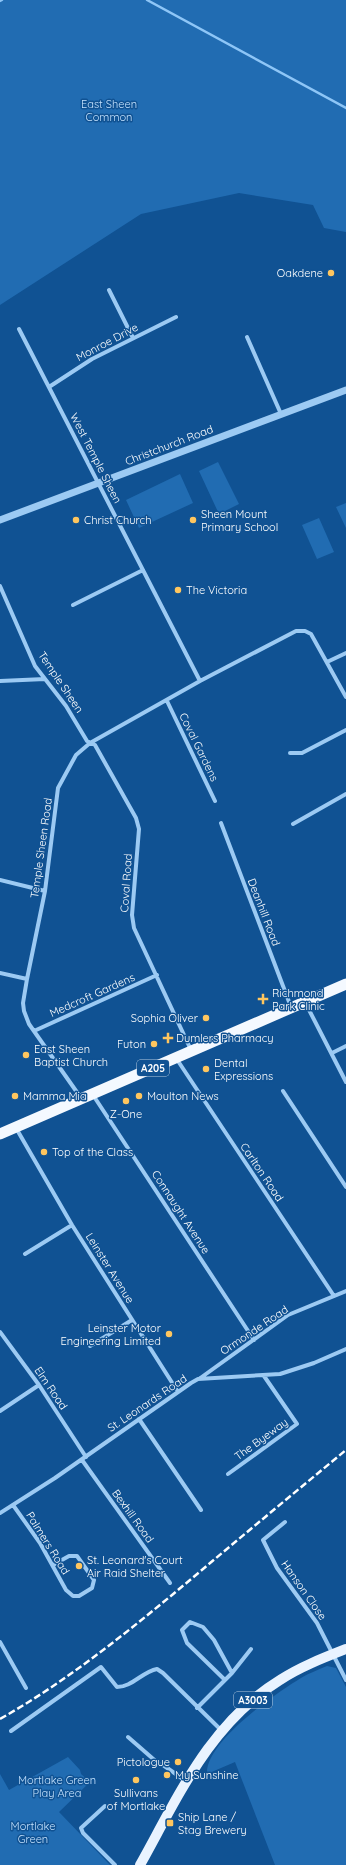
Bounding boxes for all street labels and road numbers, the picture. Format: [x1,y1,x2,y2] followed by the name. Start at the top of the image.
[74,320,140,364] street label: Monroe Drive
[67,410,125,506] street label: West Temple Sheen
[123,422,215,468] street label: Christchurch Road
[35,649,87,715] street label: Temple Sheen
[176,710,222,784] street label: Coval Gardens
[27,797,55,899] street label: Temple Sheen Road
[117,853,135,913] street label: Coval Road
[245,876,283,948] street label: Deanhill Road
[47,970,137,1020] street label: Medcroft Gardens
[137,1060,169,1076] road number: A205
[237,1140,287,1204] street label: Carlton Road
[149,1168,213,1256] street label: Connaught Avenue
[83,1230,137,1306] street label: Leinster Avenue
[217,1302,291,1358] street label: Ormonde Road
[31,1364,71,1412] street label: Elm Road
[105,1371,189,1435] street label: St. Leonards Road
[231,1415,291,1463] street label: The Byeway
[109,1487,157,1545] street label: Bexhill Road
[23,1509,73,1577] street label: Palmers Road
[278,1557,330,1623] street label: Hanson Close
[234,1692,272,1708] road number: A3003

